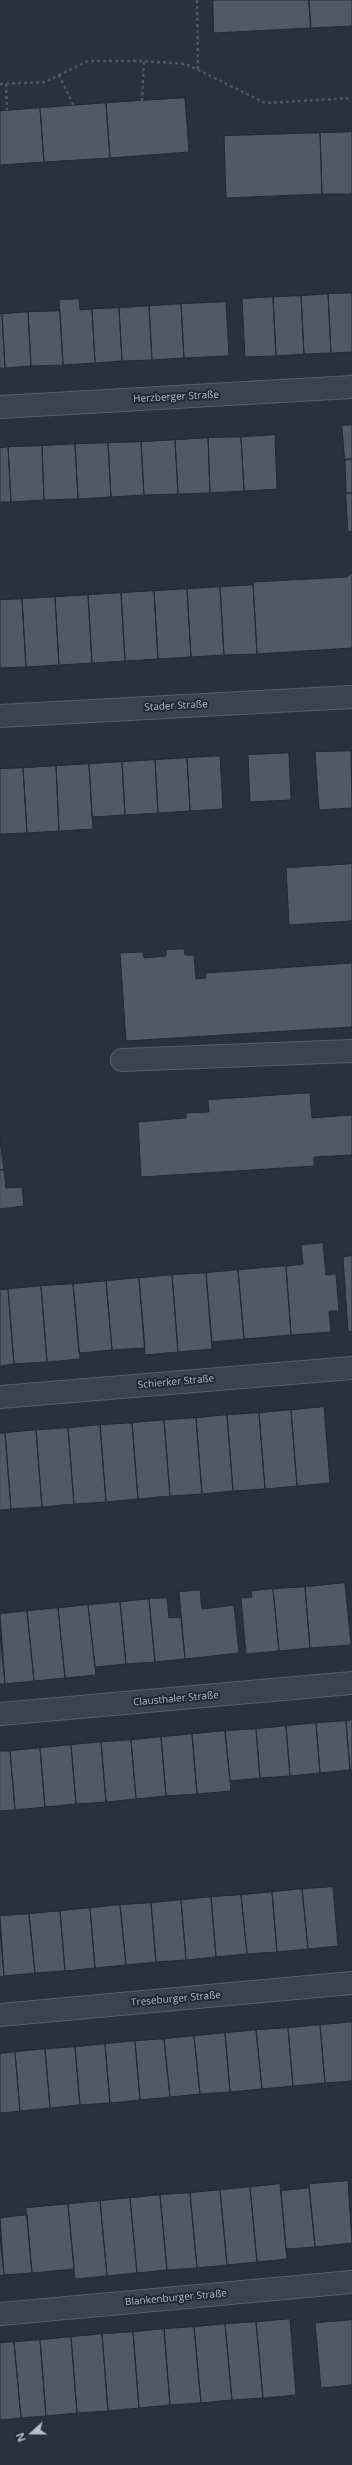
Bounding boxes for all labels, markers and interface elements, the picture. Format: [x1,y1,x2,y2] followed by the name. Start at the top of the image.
[133,389,219,405] street label: Herzberger Straße
[144,698,208,714] street label: Stader Straße
[137,1373,215,1391] street label: Schierker Straße
[133,1689,219,1709] street label: Clausthaler Straße
[131,1989,221,2009] street label: Treseburger Straße
[125,2288,227,2308] street label: Blankenburger Straße
[12,2413,52,2453] north arrow
[12,2431,29,2444] text: N

